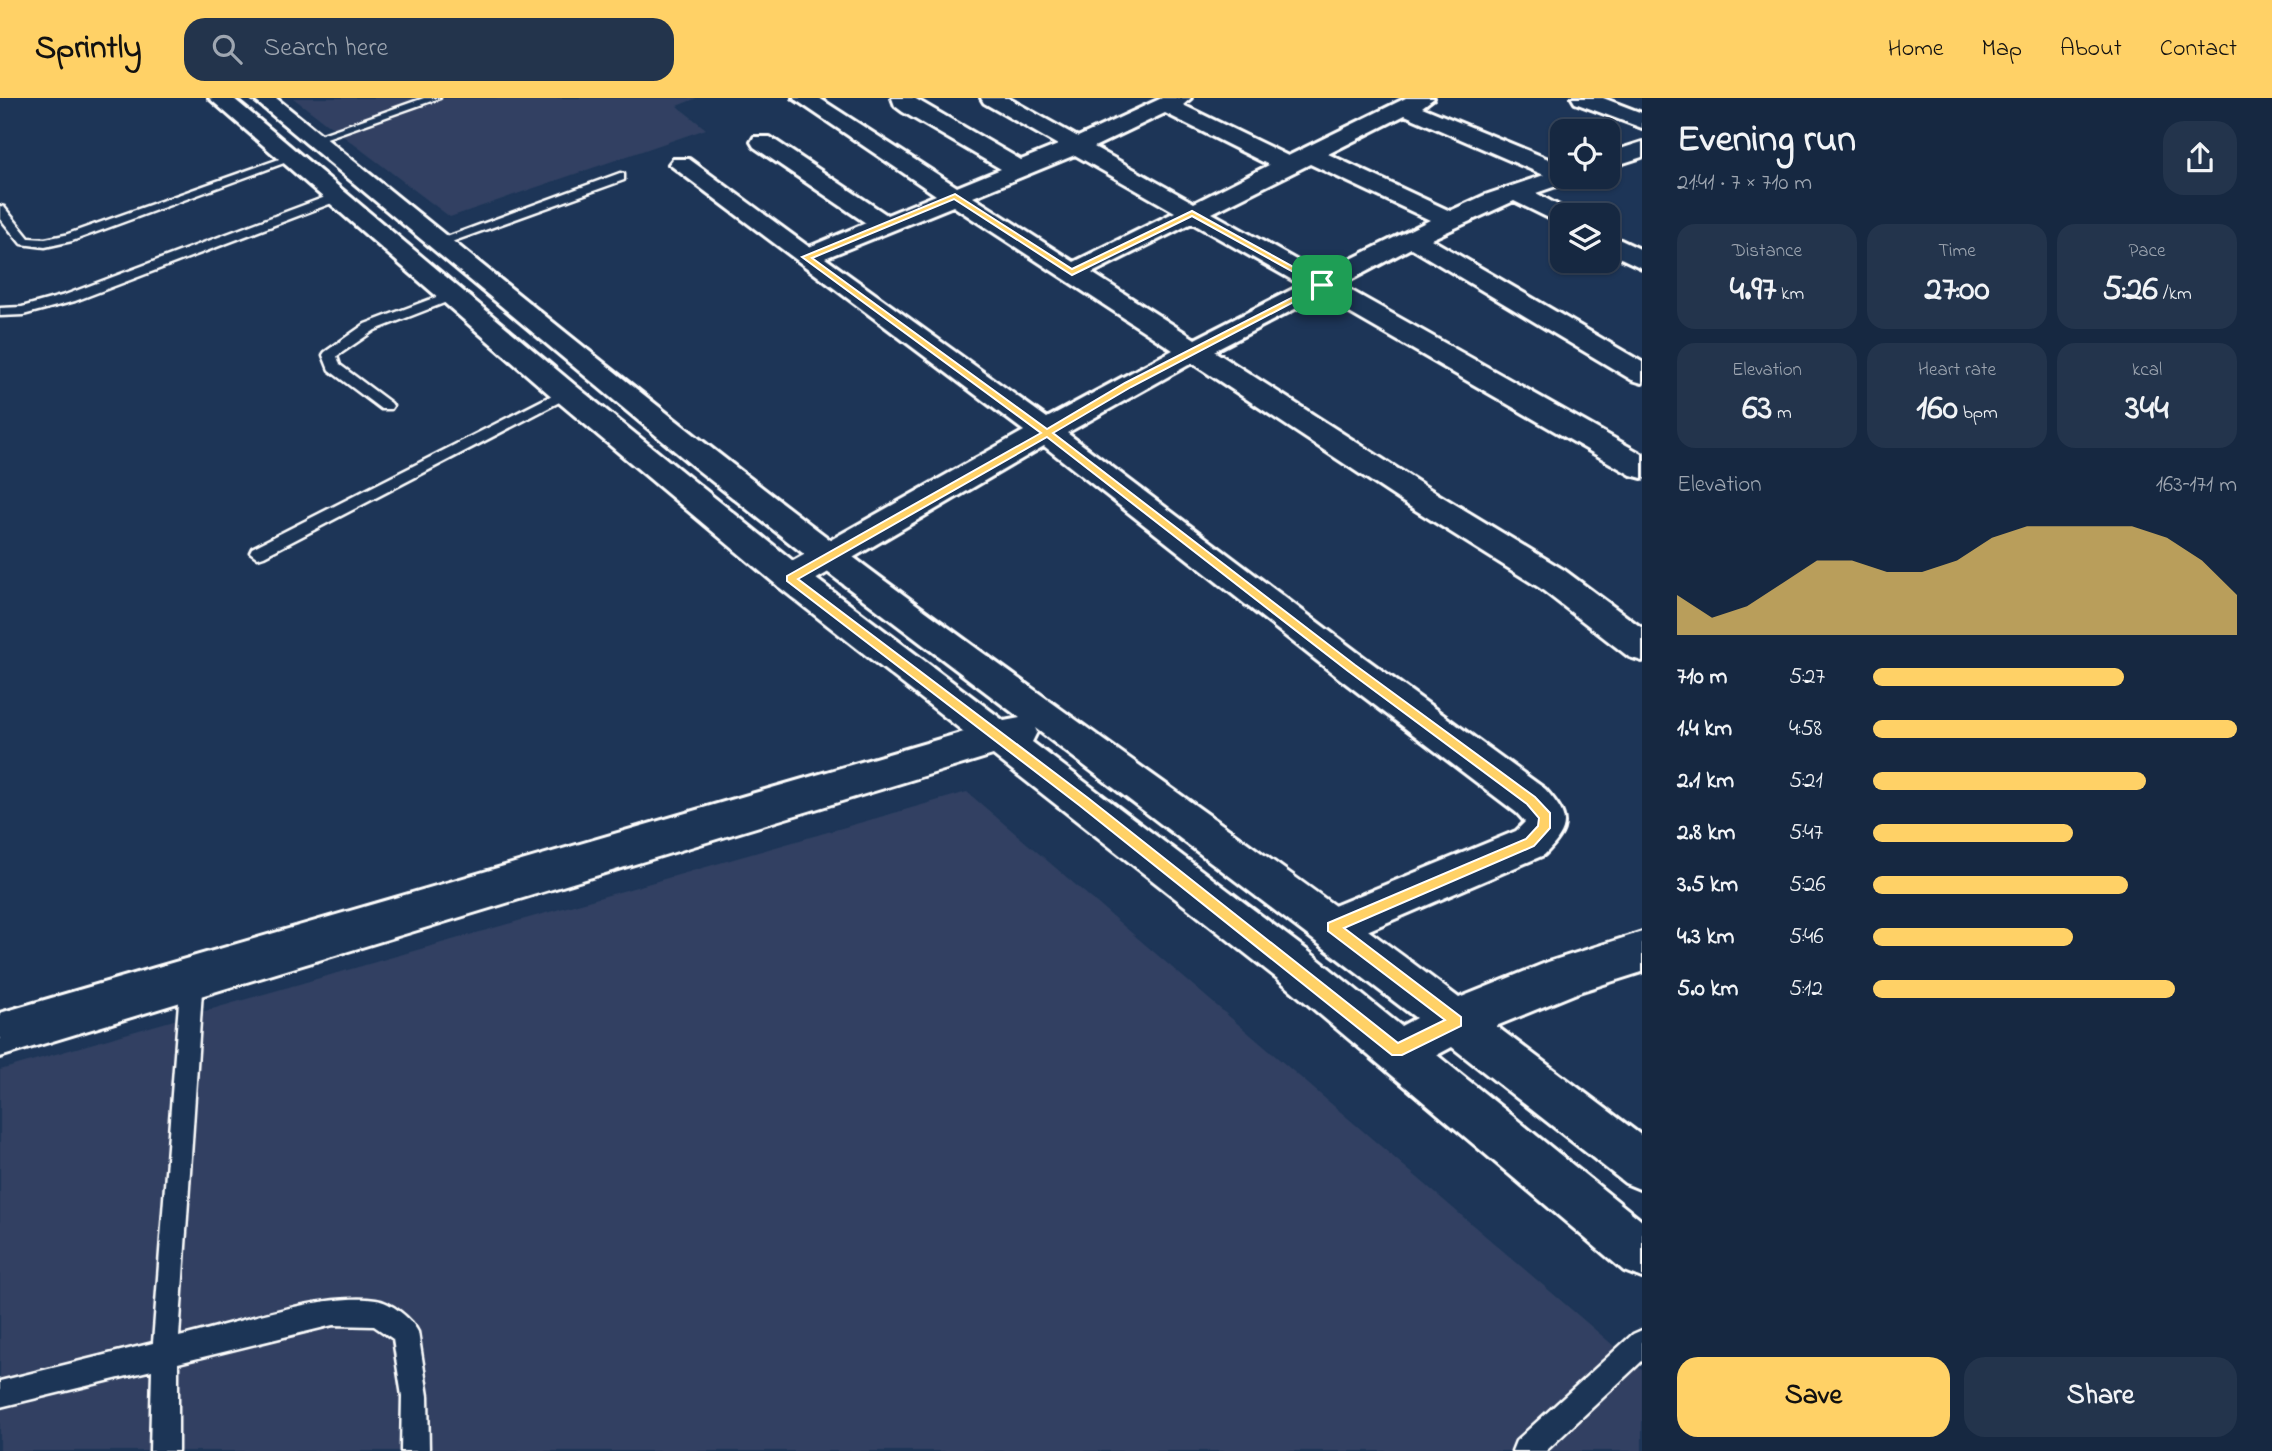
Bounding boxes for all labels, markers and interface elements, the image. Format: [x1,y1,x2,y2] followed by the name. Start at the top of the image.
[184,18,674,81] search box
[35,25,142,73] text: Sprintly
[208,30,246,68] icon: search
[264,30,388,68] text: Search here
[1888,32,1944,67] text: Home
[1982,32,2022,67] text: Map
[2060,32,2122,67] text: About
[2160,32,2237,67] text: Contact
[1677,113,1856,169] text: Evening run
[1550,119,1620,273] map controls
[1550,119,1620,189] button: locate
[2163,121,2237,195] button: share
[1677,167,1812,200] text: 21:41 · 7 × 710 m
[1550,203,1620,273] button: layers
[1732,238,1802,265] text: Distance
[1938,238,1976,265] text: Time
[2128,238,2166,265] text: Pace
[1292,255,1352,315] pin
[1730,265,1776,316] text: 4.97
[1924,265,1990,316] text: 27:00
[2102,265,2158,316] text: 5:26
[1303,266,1341,304] icon: arrive
[1776,281,1804,308] text: km
[2158,281,2192,308] text: /km
[1732,357,1802,384] text: Elevation
[1918,357,1996,384] text: Heart rate
[2132,357,2162,384] text: kcal
[1742,384,1772,435] text: 63
[1916,384,1958,435] text: 160
[2125,384,2169,435] text: 344
[1772,400,1792,427] text: m
[1958,400,1998,427] text: bpm
[1677,469,1762,502] text: Elevation
[2156,469,2237,502] text: 163–171 m
[1677,661,1727,694] text: 710 m
[1789,661,1825,694] text: 5:27
[1677,713,1732,746] text: 1.4 km
[1789,713,1822,746] text: 4:58
[1677,765,1734,798] text: 2.1 km
[1789,765,1823,798] text: 5:21
[1677,817,1735,850] text: 2.8 km
[1789,817,1823,850] text: 5:47
[1677,869,1738,902] text: 3.5 km
[1789,869,1826,902] text: 5:26
[1677,921,1734,954] text: 4.3 km
[1789,921,1824,954] text: 5:46
[1677,973,1738,1006] text: 5.0 km
[1789,973,1823,1006] text: 5:12
[1677,1357,1950,1437] button: Save
[1964,1357,2237,1437] button: Share

